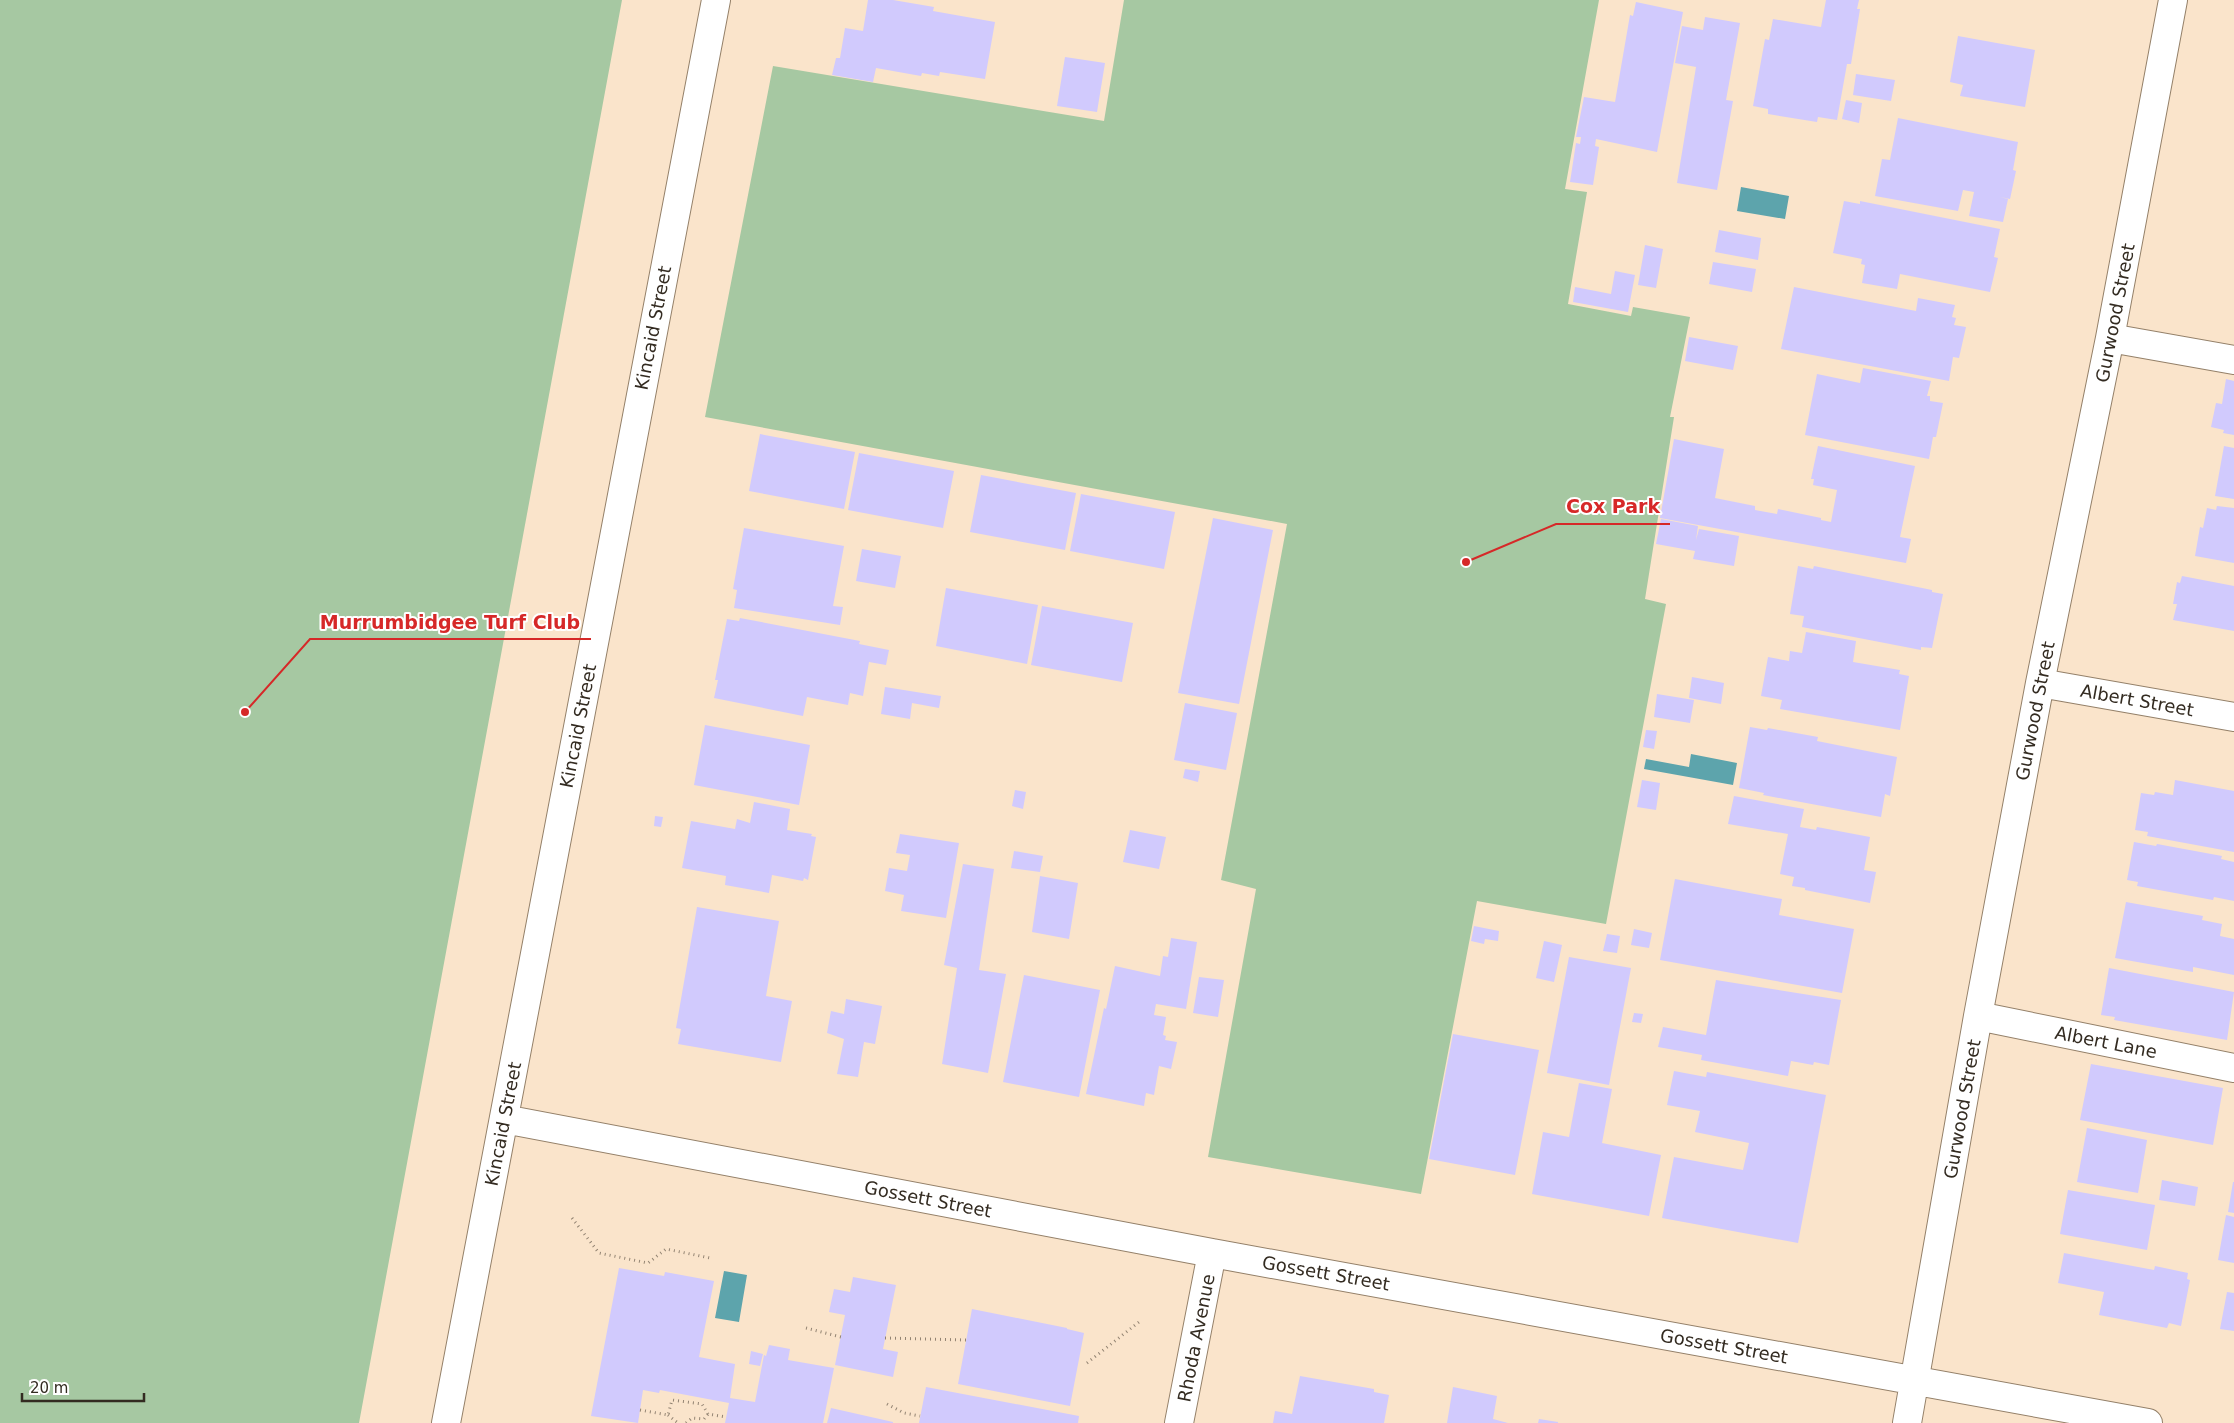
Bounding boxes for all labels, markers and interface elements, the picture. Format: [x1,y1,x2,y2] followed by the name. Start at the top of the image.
[2091,242,2139,384] street label: Gurwood Street
[631,264,675,392] street label: Kincaid Street
[1556,490,1670,524] callout: Cox Park
[1566,495,1660,517] text: Cox Park
[310,605,591,639] callout: Murrumbidgee Turf Club
[320,611,580,633] text: Murrumbidgee Turf Club
[2011,640,2059,782] street label: Gurwood Street
[556,662,600,790] street label: Kincaid Street
[2079,680,2195,720] street label: Albert Street
[2053,1022,2159,1062] street label: Albert Lane
[1939,1038,1985,1180] street label: Gurwood Street
[481,1060,525,1188] street label: Kincaid Street
[863,1176,993,1222] street label: Gossett Street
[1260,1251,1392,1295] street label: Gossett Street
[1173,1272,1219,1404] street label: Rhoda Avenue
[1658,1324,1790,1368] street label: Gossett Street
[22,1370,145,1402] scale bar
[30,1379,68,1397] text: 20 m

